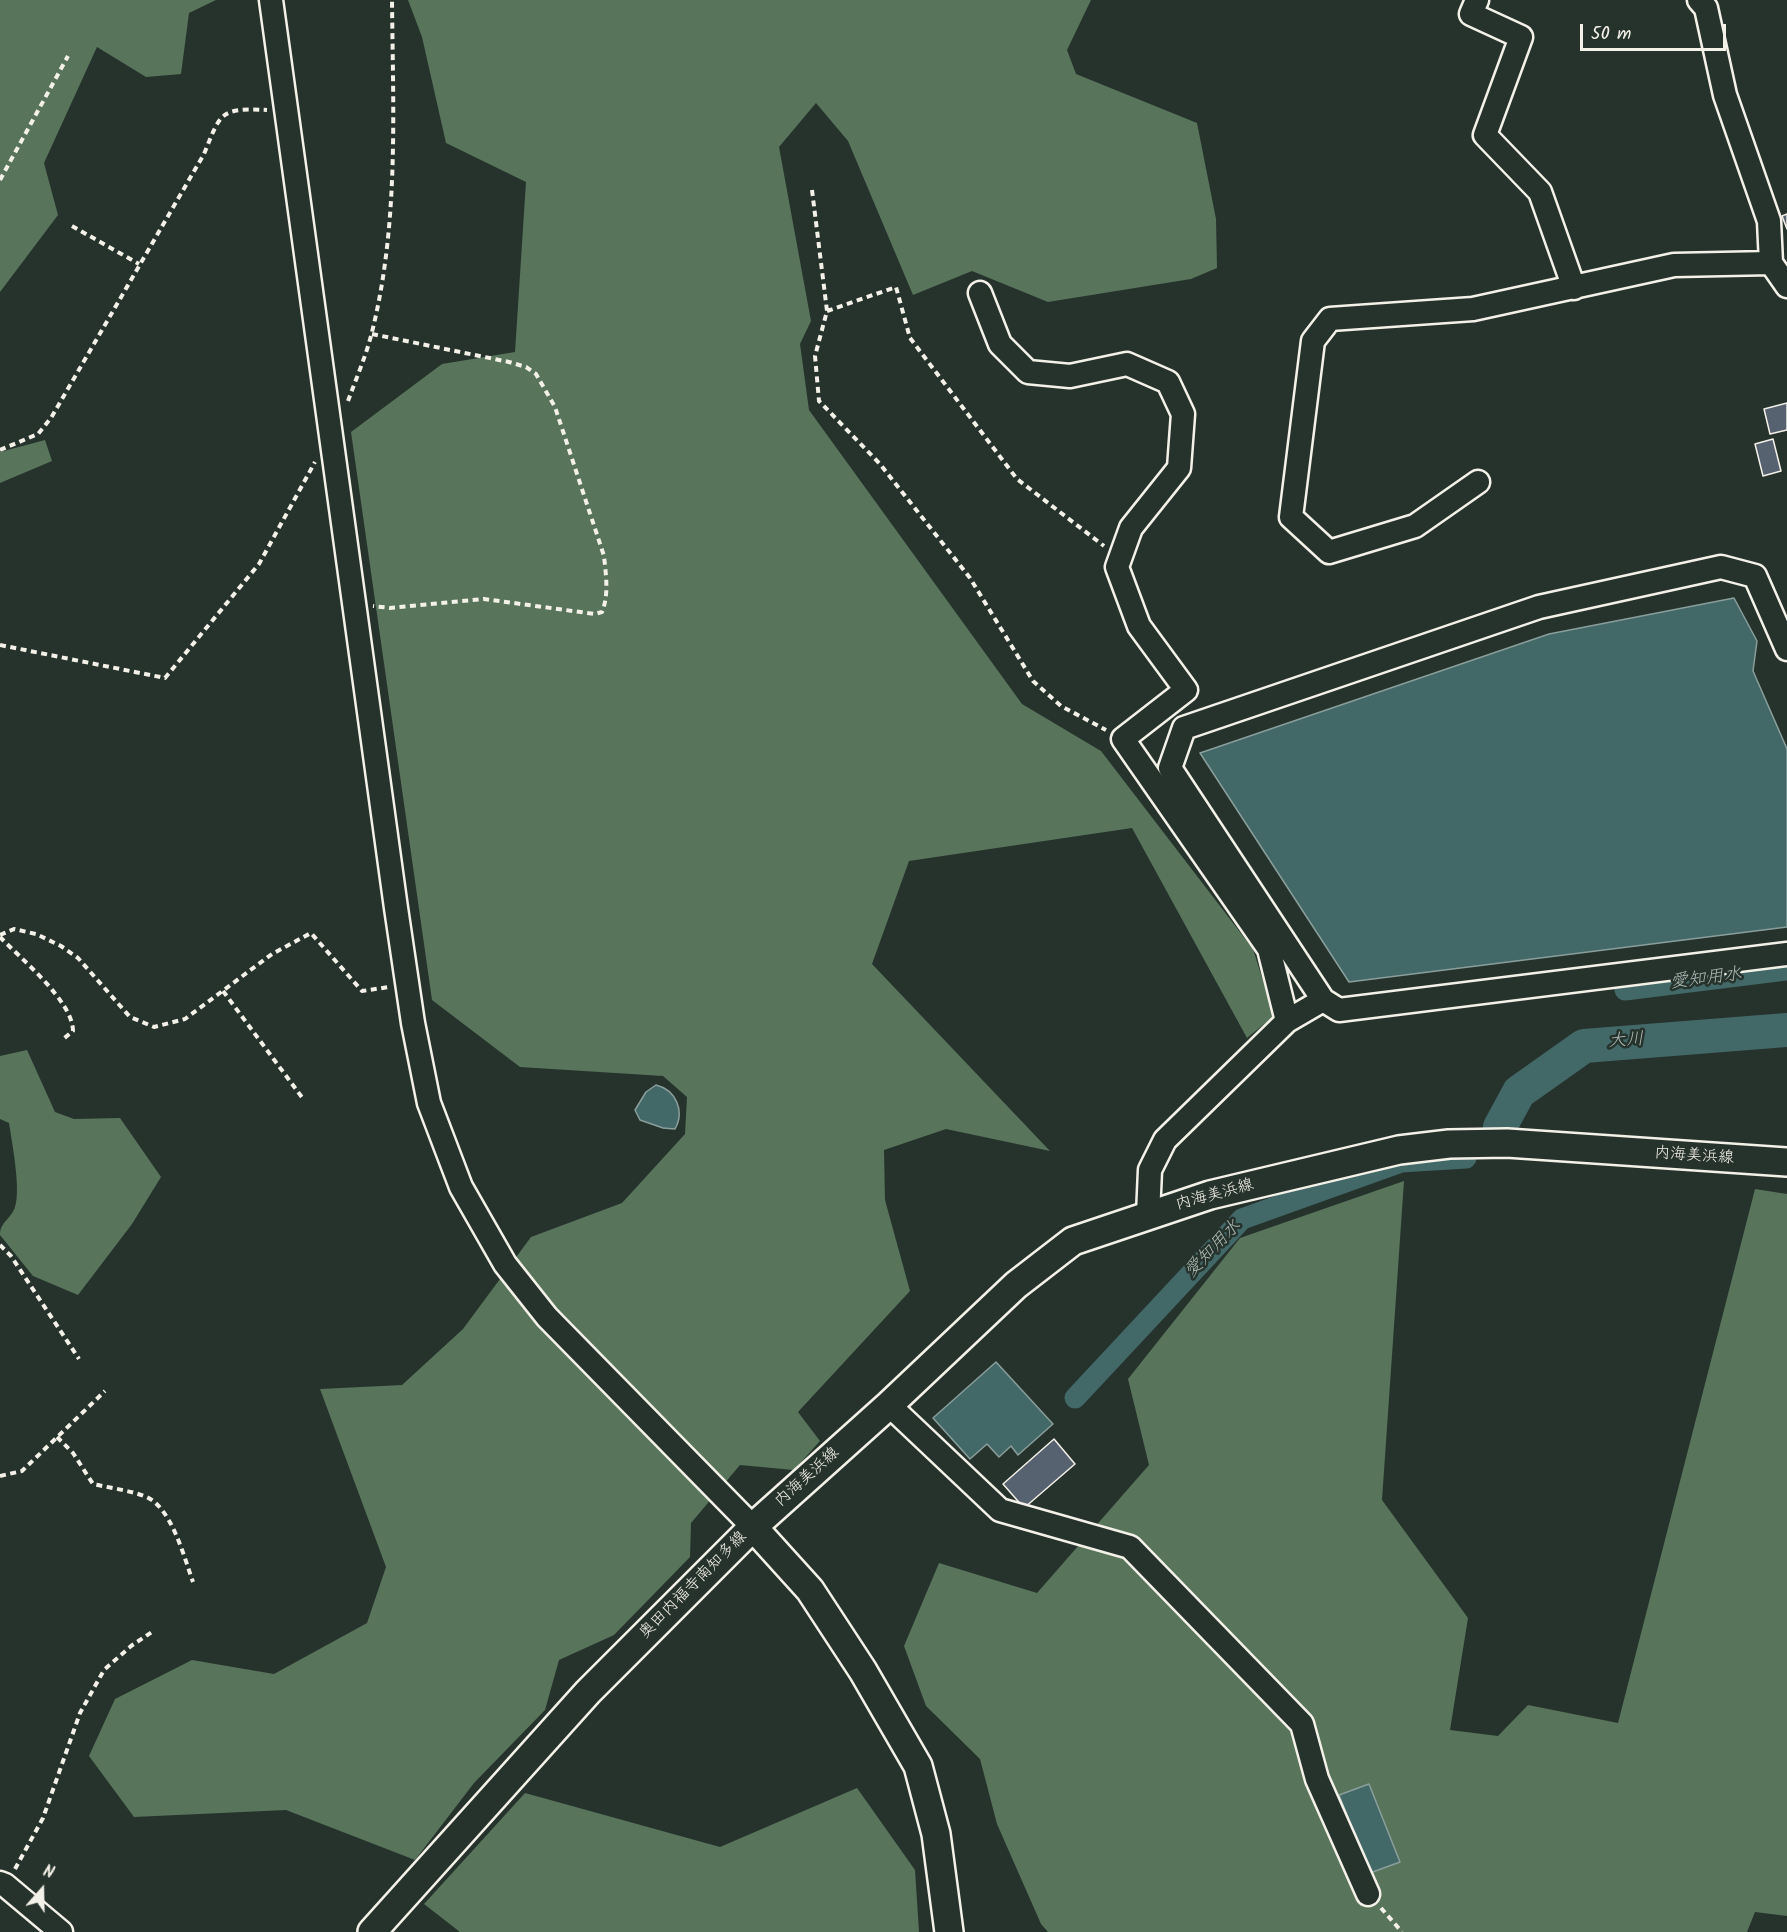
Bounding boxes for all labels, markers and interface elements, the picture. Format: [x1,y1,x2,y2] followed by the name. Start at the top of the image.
[1583,12,1728,50] scale bar
[1591,20,1631,49] text: 50 m
[1669,965,1743,995] water label: 愛知用水
[1607,1030,1645,1054] water label: 大川
[1653,1145,1735,1169] street label: 内海美浜線
[1174,1176,1256,1216] street label: 内海美浜線
[1181,1217,1247,1283] water label: 愛知用水
[772,1444,844,1512] street label: 内海美浜線
[636,1528,752,1644] street label: 奥田内福寺南知多線
[39,1859,57,1886] text: N
[12,1860,72,1920] north arrow

